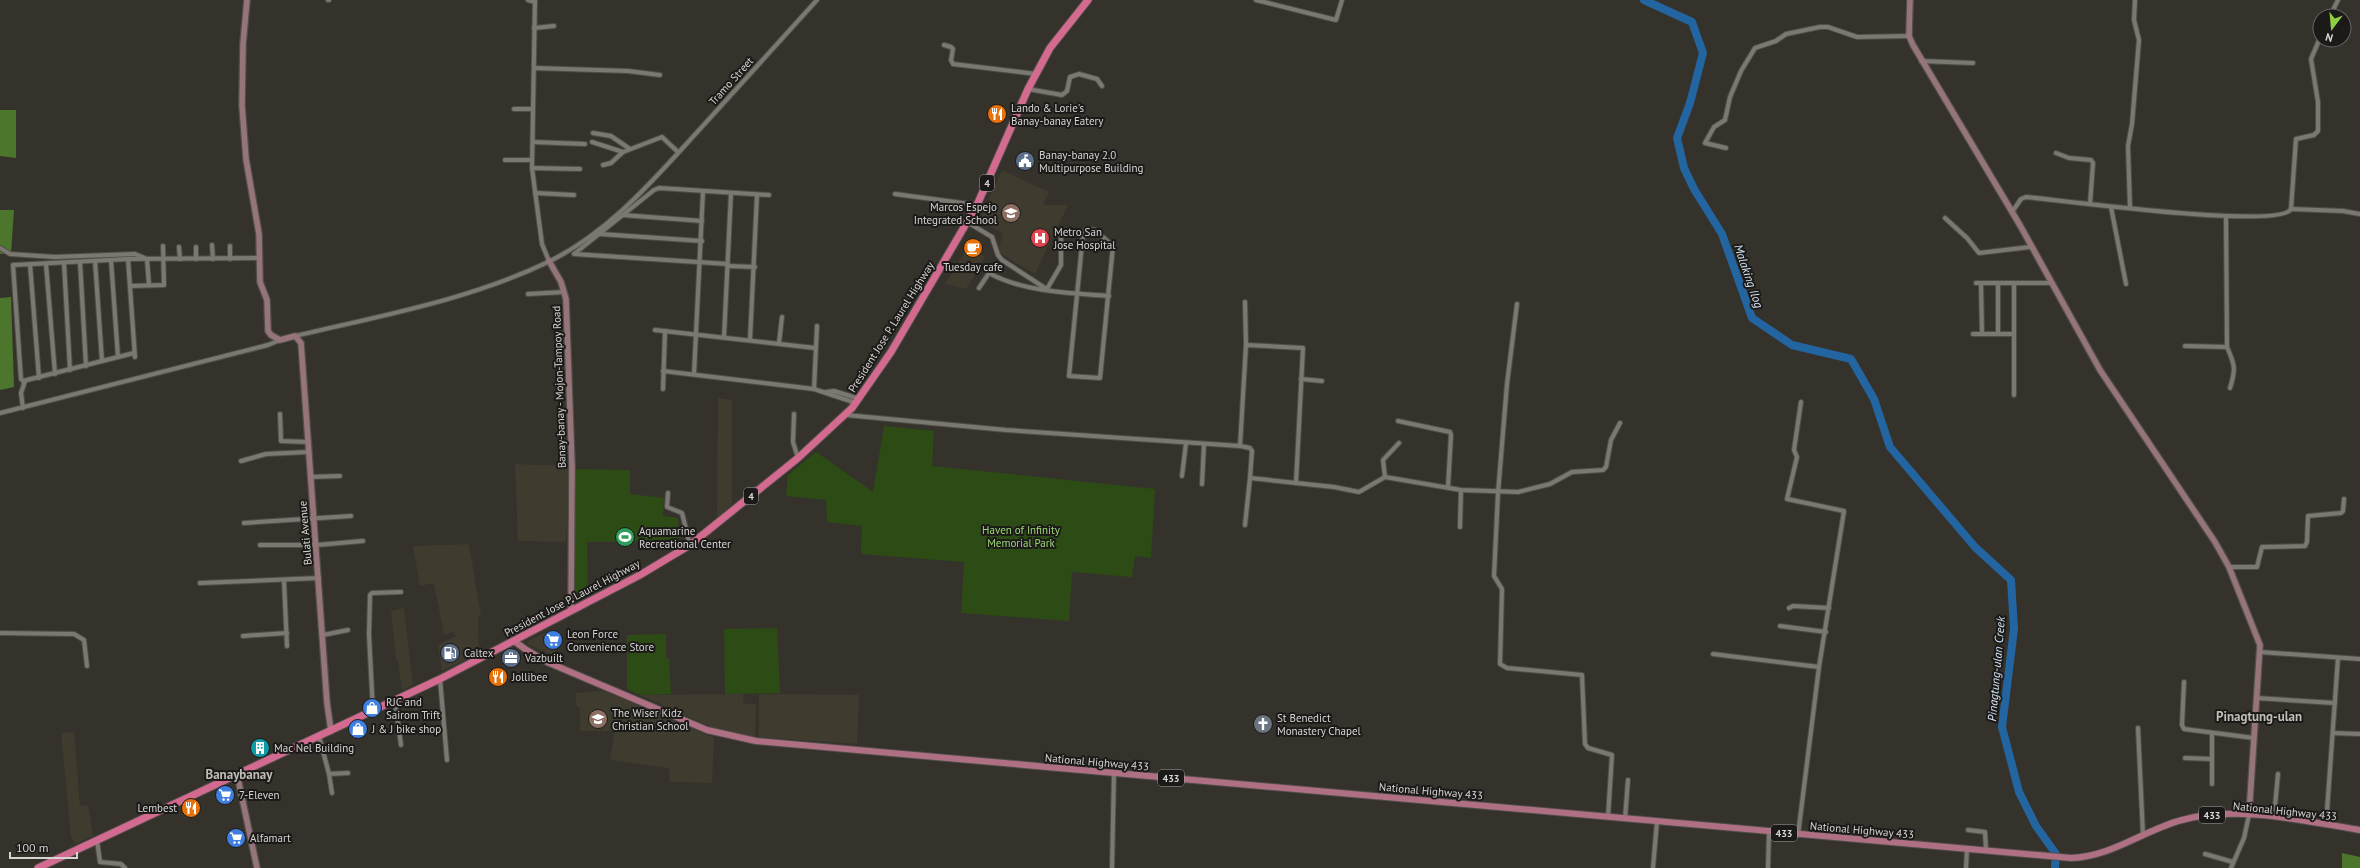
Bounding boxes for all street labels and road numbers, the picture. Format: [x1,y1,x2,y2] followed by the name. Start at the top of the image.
[706,54,756,108] street label: Tramo Street
[980,175,994,191] road number: 4
[845,258,938,395] street label: President Jose P. Laurel Highway
[549,305,569,468] street label: Banay-banay - Mojon-Tampoy Road
[744,488,758,504] road number: 4
[295,500,315,566] street label: Bulati Avenue
[502,556,643,640] street label: President Jose P. Laurel Highway
[1044,750,1150,774] street label: National Highway 433
[1158,770,1184,786] road number: 433
[1378,779,1484,803] street label: National Highway 433
[2232,799,2338,823] street label: National Highway 433
[2199,807,2225,823] road number: 433
[1809,818,1915,842] street label: National Highway 433
[1771,825,1797,841] road number: 433

